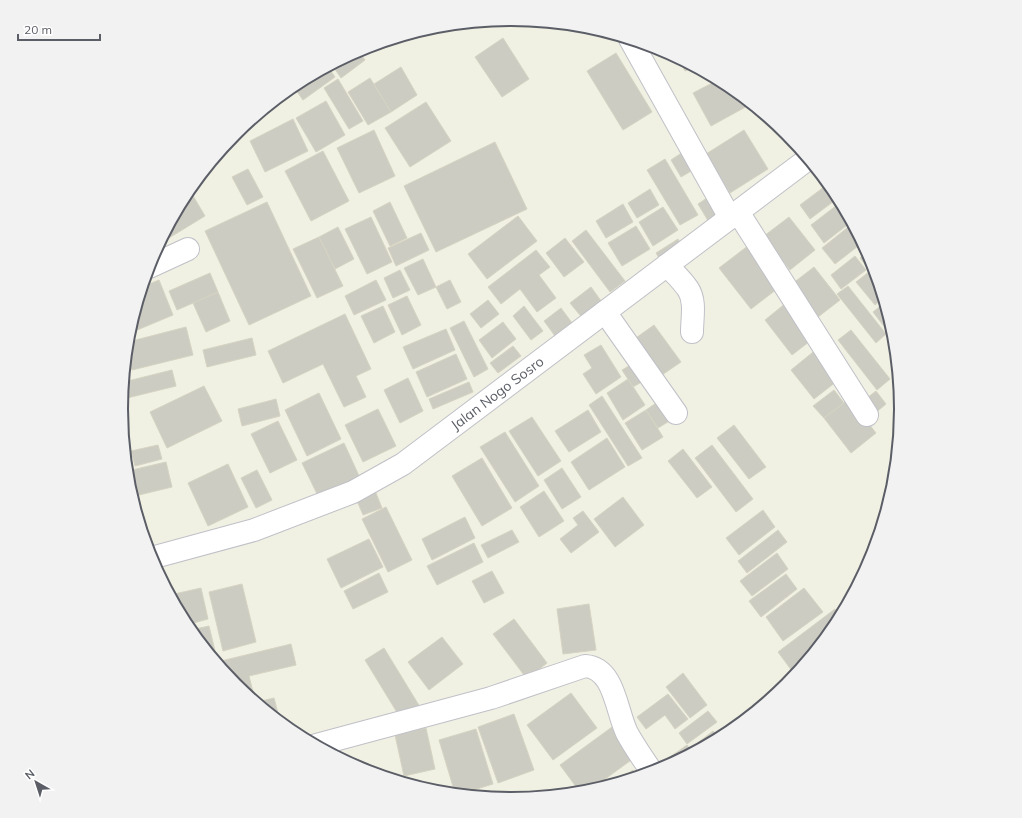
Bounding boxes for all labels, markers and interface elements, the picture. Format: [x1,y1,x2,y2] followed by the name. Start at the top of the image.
[18,16,100,42] scale bar
[24,22,52,37] text: 20 m
[447,352,547,434] street label: Jalan Nogo Sosro
[16,762,56,802] north arrow
[22,766,37,782] text: N

